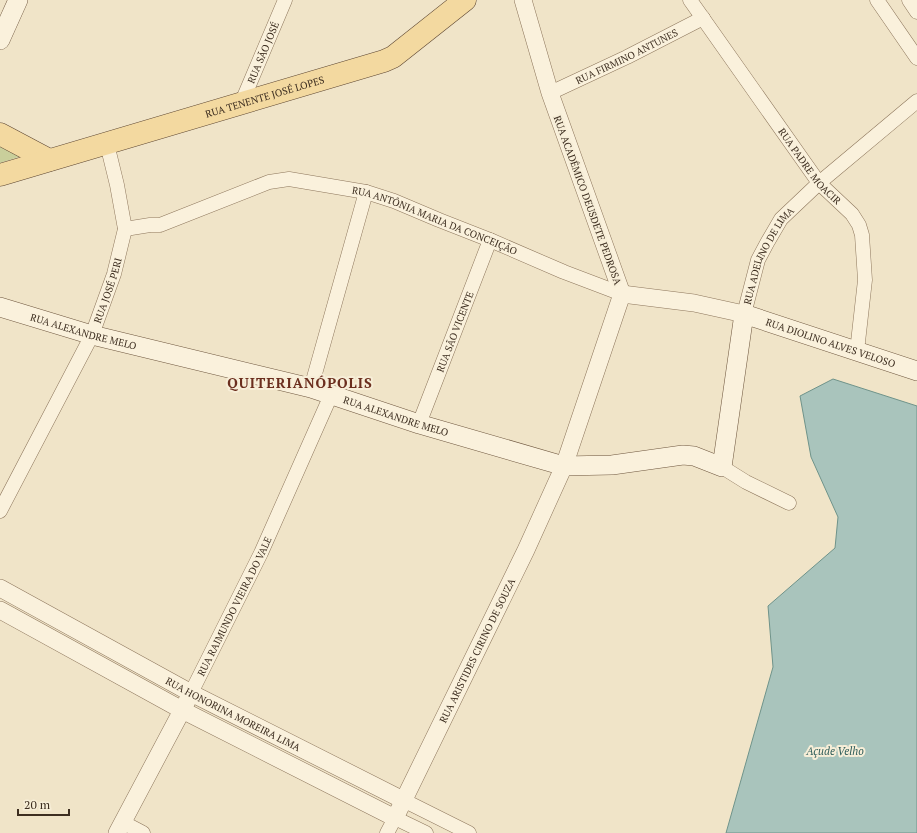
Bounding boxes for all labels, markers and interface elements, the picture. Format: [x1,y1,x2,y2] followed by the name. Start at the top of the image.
[244,20,282,85] street label: RUA SÃO JOSÉ
[574,26,680,87] street label: RUA FIRMINO ANTUNES
[204,73,326,121] street label: RUA TENENTE JOSÉ LOPES
[551,114,624,287] street label: RUA ACADÊMICO DEUSDETE PEDROSA
[775,126,844,208] street label: RUA PADRE MOACIR
[351,184,519,258] street label: RUA ANTÔNIA MARIA DA CONCEIÇÃO
[741,204,797,306] street label: RUA ADELINO DE LIMA
[91,256,125,325] street label: RUA JOSÉ PERI
[434,289,477,374] street label: RUA SÃO VICENTE
[29,311,138,353] street label: RUA ALEXANDRE MELO
[764,316,897,370] street label: RUA DIOLINO ALVES VELOSO
[227,373,373,392] district label: QUITERIANÓPOLIS
[342,393,450,439] street label: RUA ALEXANDRE MELO
[195,534,275,678] street label: RUA RAIMUNDO VIEIRA DO VALE
[437,576,518,725] street label: RUA ARISTIDES CIRINO DE SOUZA
[163,674,303,754] street label: RUA HONORINA MOREIRA LIMA
[805,744,864,759] water label: Açude Velho
[18,791,69,817] scale bar
[24,797,51,812] text: 20 m

